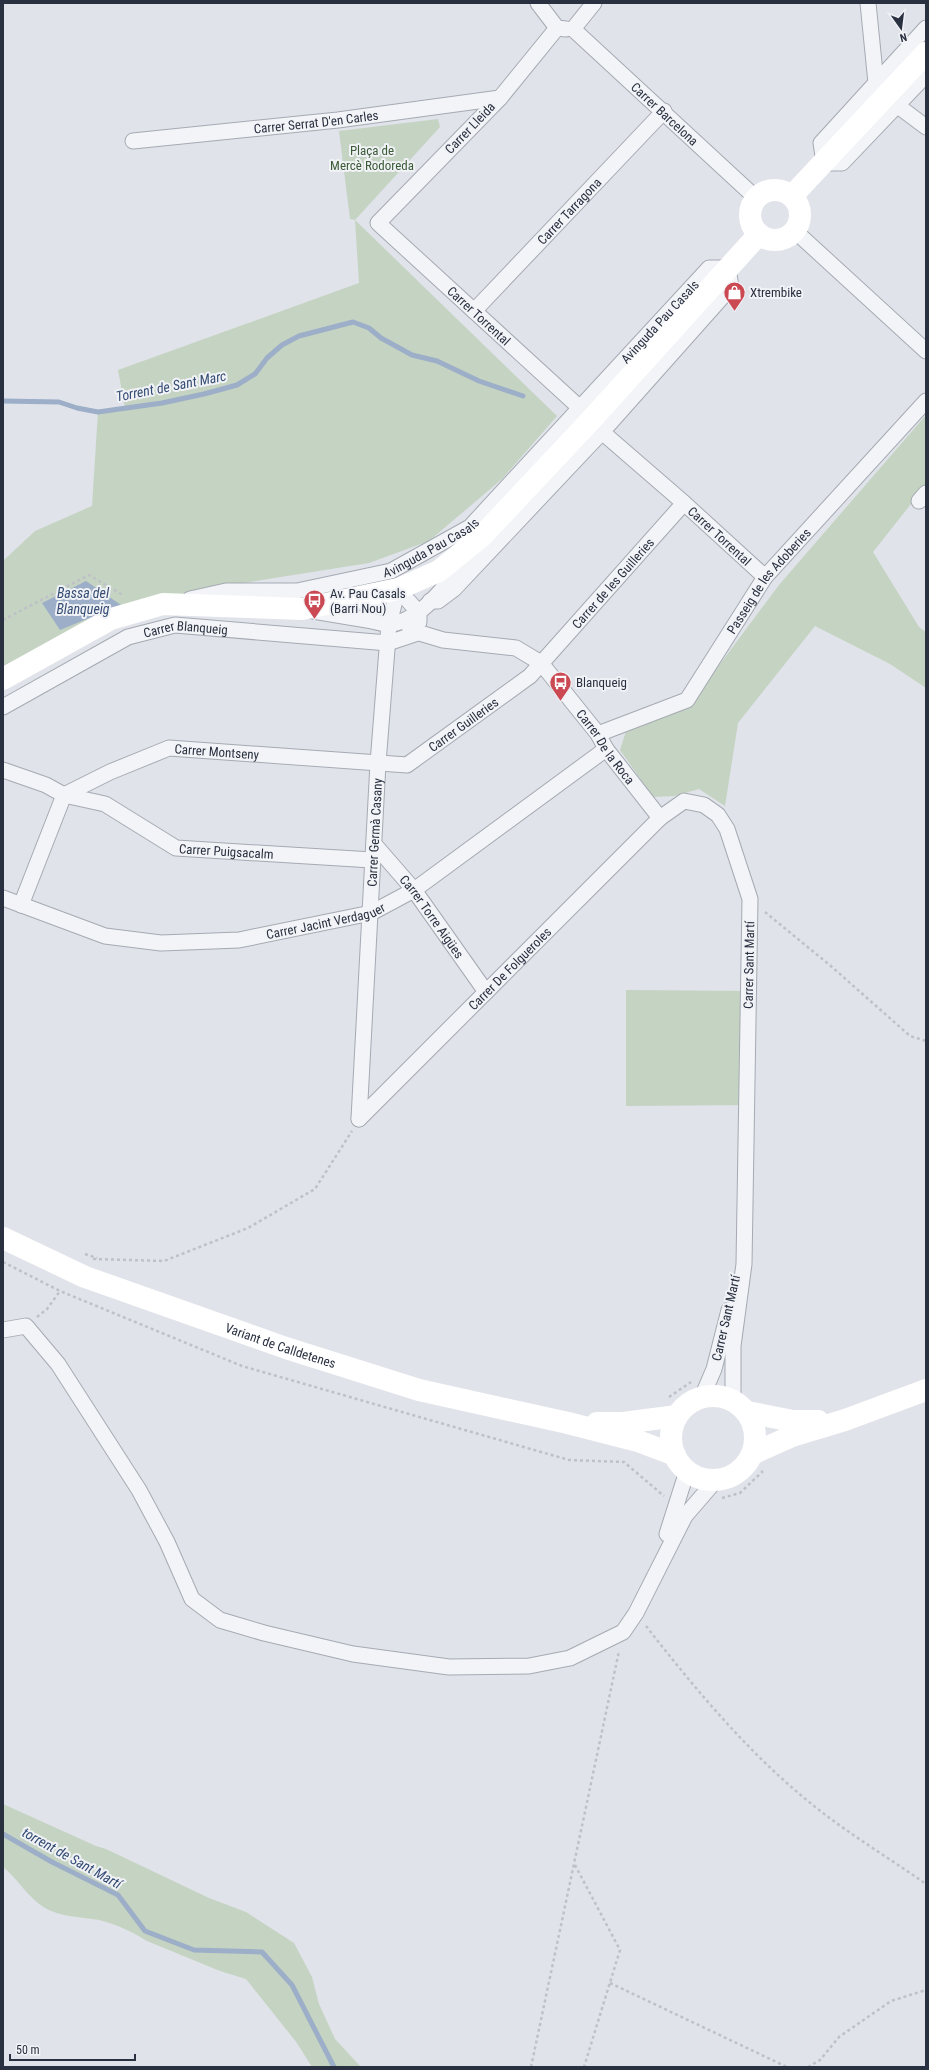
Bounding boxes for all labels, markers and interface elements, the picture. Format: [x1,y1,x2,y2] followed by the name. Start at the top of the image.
[881,8,921,48] north arrow
[898,30,908,44] text: N
[628,79,701,148] street label: Carrer Barcelona
[442,99,498,157] street label: Carrer Lleida
[253,107,379,136] street label: Carrer Serrat D'en Carles
[330,143,414,173] park label: Plaça de Mercè Rodoreda
[534,175,604,247] street label: Carrer Tarragona
[618,277,702,366] street label: Avinguda Pau Casals
[722,279,748,312] shop icon: Xtrembike
[444,283,514,348] street label: Carrer Torrental
[750,285,802,300] place label: Xtrembike
[114,367,228,405] water label: Torrent de Sant Marc
[685,503,754,568] street label: Carrer Torrental
[382,515,482,580] street label: Avinguda Pau Casals
[724,525,814,636] street label: Passeig de les Adoberies
[569,535,657,631] street label: Carrer de les Guilleries
[56,585,110,617] water label: Bassa del Blanqueig
[330,586,406,616] place label: Av. Pau Casals (Barri Nou)
[302,587,328,620] bus stop icon: Av. Pau Casals (Barri Nou)
[142,617,228,640] street label: Carrer Blanqueig
[547,669,573,702] bus stop icon: Blanqueig
[576,675,627,690] place label: Blanqueig
[425,694,501,755] street label: Carrer Guilleries
[574,706,638,787] street label: Carrer De la Roca
[174,741,260,762] street label: Carrer Montseny
[364,777,385,887] street label: Carrer Germà Casany
[179,841,274,861] street label: Carrer Puigsacalm
[397,872,467,961] street label: Carrer Torre Aigües
[265,899,388,942] street label: Carrer Jacint Verdaguer
[741,920,757,1009] street label: Carrer Sant Martí
[465,924,554,1013] street label: Carrer De Folgueroles
[709,1273,743,1362] street label: Carrer Sant Martí
[223,1320,338,1371] street label: Variant de Calldetenes
[20,1824,126,1893] water label: torrent de Sant Martí
[10,2036,135,2062] scale bar
[16,2043,40,2057] text: 50 m

